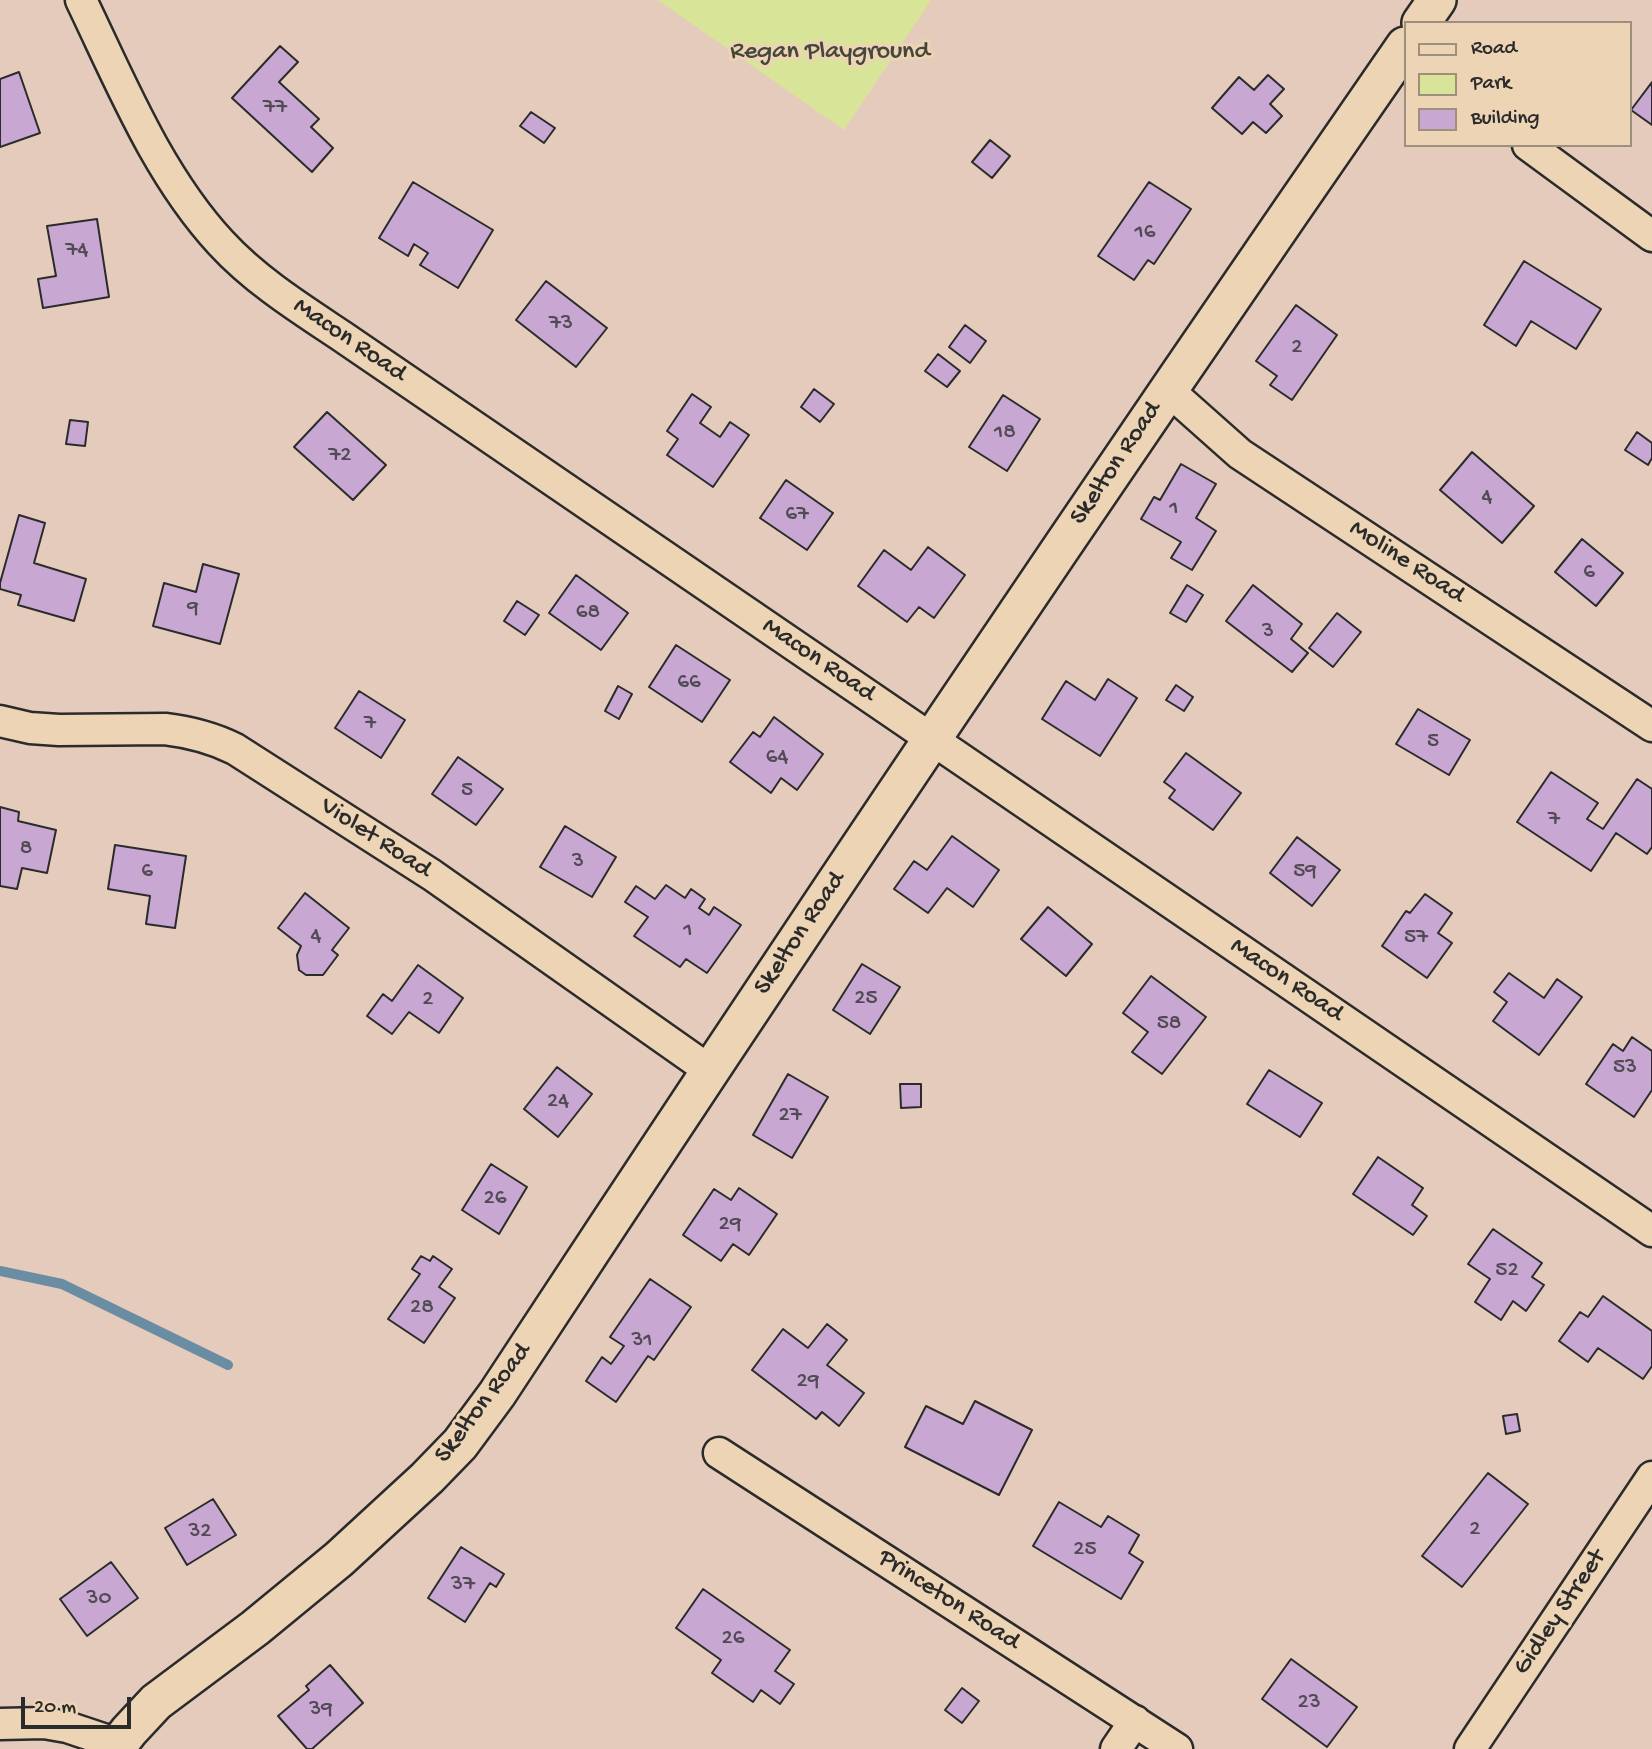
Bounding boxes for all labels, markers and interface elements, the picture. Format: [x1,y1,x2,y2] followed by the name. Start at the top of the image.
[1404,21,1631,147] legend
[730,37,930,69] park label: Regan Playground
[1471,37,1517,62] text: Road
[1471,72,1511,97] text: Park
[263,94,287,122] house number: 77
[1471,107,1540,132] text: Building
[1135,219,1155,247] house number: 16
[66,237,88,265] house number: 74
[286,292,412,390] street label: Macon Road
[549,310,573,338] house number: 73
[1291,334,1303,362] house number: 2
[1064,396,1170,532] street label: Skelton Road
[994,419,1016,447] house number: 18
[328,442,352,470] house number: 72
[1482,484,1492,512] house number: 4
[1169,495,1179,523] house number: 1
[785,501,809,529] house number: 67
[1342,514,1470,612] street label: Moline Road
[1583,559,1595,587] house number: 6
[187,595,199,623] house number: 9
[576,599,600,627] house number: 68
[755,612,881,710] street label: Macon Road
[1262,618,1274,646] house number: 3
[677,669,701,697] house number: 66
[364,710,376,738] house number: 7
[1427,728,1439,756] house number: 5
[766,744,788,772] house number: 64
[461,777,473,805] house number: 5
[314,792,436,886] street label: Violet Road
[1548,806,1560,834] house number: 7
[20,835,32,863] house number: 8
[572,848,584,876] house number: 3
[141,858,153,886] house number: 6
[1293,858,1317,886] house number: 59
[748,866,854,1002] street label: Skelton Road
[683,917,693,945] house number: 1
[311,923,321,951] house number: 4
[1404,924,1428,952] house number: 57
[1223,932,1349,1030] street label: Macon Road
[854,985,878,1013] house number: 25
[422,986,434,1014] house number: 2
[1157,1010,1181,1038] house number: 58
[1613,1054,1637,1082] house number: 53
[547,1088,569,1116] house number: 24
[778,1102,802,1130] house number: 27
[484,1185,506,1213] house number: 26
[719,1211,741,1239] house number: 29
[1495,1257,1519,1285] house number: 52
[410,1294,434,1322] house number: 28
[631,1327,653,1355] house number: 31
[429,1338,539,1470] street label: Skelton Road
[797,1368,819,1396] house number: 29
[1469,1516,1481,1544] house number: 2
[188,1518,212,1546] house number: 32
[1073,1536,1097,1564] house number: 25
[871,1543,1025,1659] street label: Princeton Road
[1508,1544,1614,1682] street label: Gidley Street
[451,1571,475,1599] house number: 37
[87,1585,111,1613] house number: 30
[722,1625,744,1653] house number: 26
[24,1682,135,1726] scale bar
[1297,1689,1321,1717] house number: 23
[34,1696,76,1721] text: 20 m
[309,1696,333,1724] house number: 39

